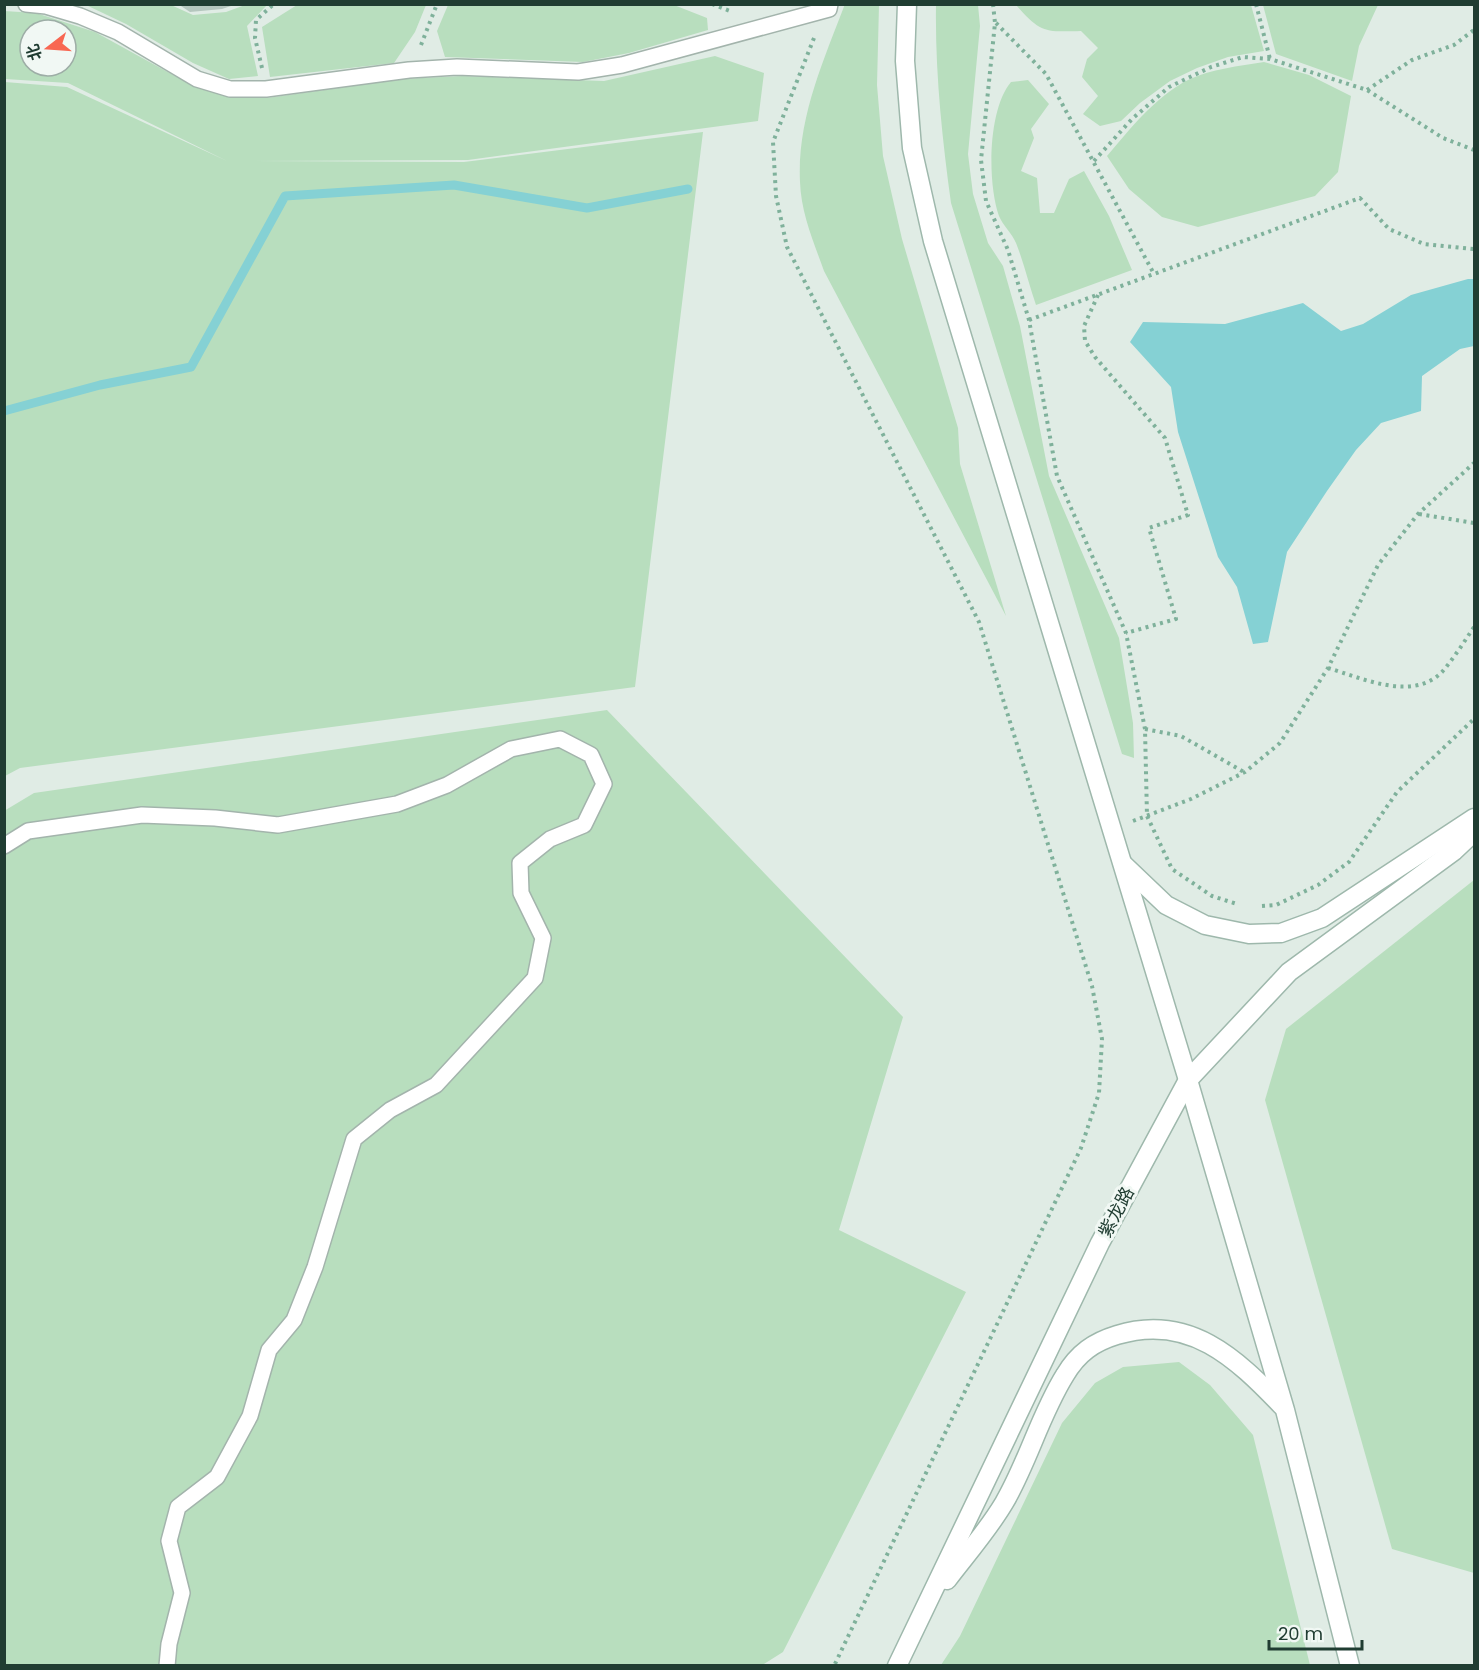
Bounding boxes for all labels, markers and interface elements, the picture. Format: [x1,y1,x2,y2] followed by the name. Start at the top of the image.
[18,18,78,78] north arrow
[21,41,47,63] text: 北
[1092,1182,1140,1242] street label: 紫龙路
[1269,1613,1362,1651] scale bar
[1278,1621,1323,1646] text: 20 m

